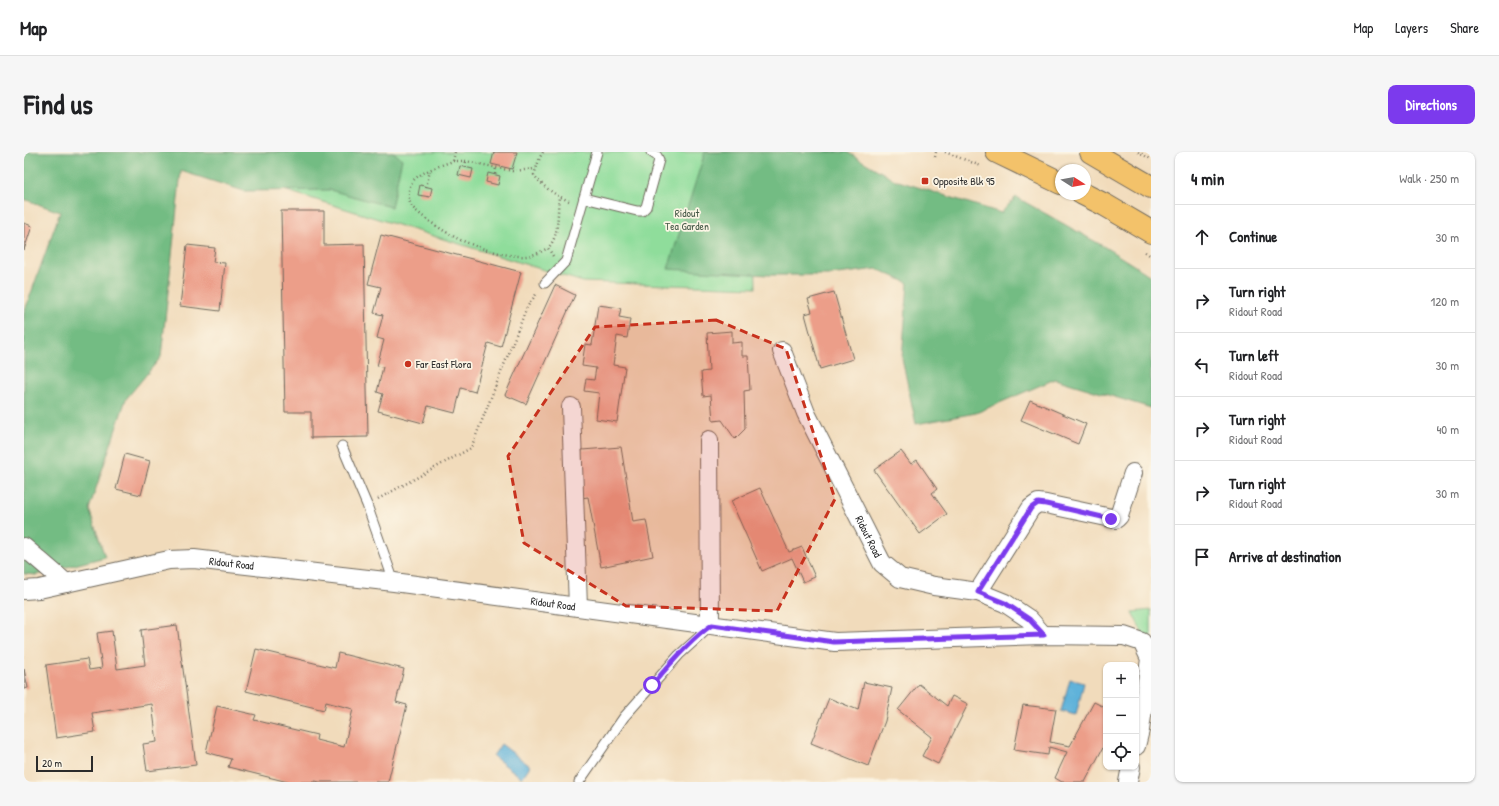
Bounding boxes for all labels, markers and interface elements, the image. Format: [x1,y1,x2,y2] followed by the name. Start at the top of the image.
[20,15,47,41] text: Map
[1353,18,1373,37] text: Map
[1395,18,1428,37] text: Layers
[1450,18,1479,37] text: Share
[24,85,93,123] text: Find us
[1388,85,1475,124] button: Directions
[1055,164,1091,200] north arrow
[1191,167,1224,190] text: 4 min
[1399,169,1459,187] text: Walk · 250 m
[933,174,995,188] place label: Opposite Blk 95
[920,176,930,186] marker: Opposite Blk 95
[665,206,709,233] park label: Ridout Tea Garden
[1191,226,1213,248] icon: ahead
[1229,226,1277,247] text: Continue
[1436,228,1459,246] text: 30 m
[1229,281,1285,302] text: Turn right
[1191,290,1213,312] icon: right
[1431,292,1459,310] text: 120 m
[1229,302,1282,320] text: Ridout Road
[1229,345,1279,366] text: Turn left
[1191,354,1213,376] icon: left
[1436,356,1459,374] text: 30 m
[415,357,472,371] place label: Far East Flora
[403,359,413,369] marker: Far East Flora
[1229,366,1282,384] text: Ridout Road
[1229,409,1285,430] text: Turn right
[1191,418,1213,440] icon: right
[1436,420,1459,438] text: 40 m
[1229,430,1282,448] text: Ridout Road
[1229,473,1285,494] text: Turn right
[1191,482,1213,504] icon: right
[1436,484,1459,502] text: 30 m
[1229,494,1282,512] text: Ridout Road
[1102,510,1120,528] route end
[852,513,885,560] street label: Ridout Road
[1191,546,1213,568] icon: arrive
[1229,546,1341,567] text: Arrive at destination
[208,554,255,573] street label: Ridout Road
[530,594,577,614] street label: Ridout Road
[1103,662,1139,770] map controls
[1103,662,1139,698] button: +
[643,676,661,694] route start
[1103,698,1139,734] button: −
[1103,734,1139,770] button: locate
[36,754,93,773] scale bar
[42,756,62,770] text: 20 m

